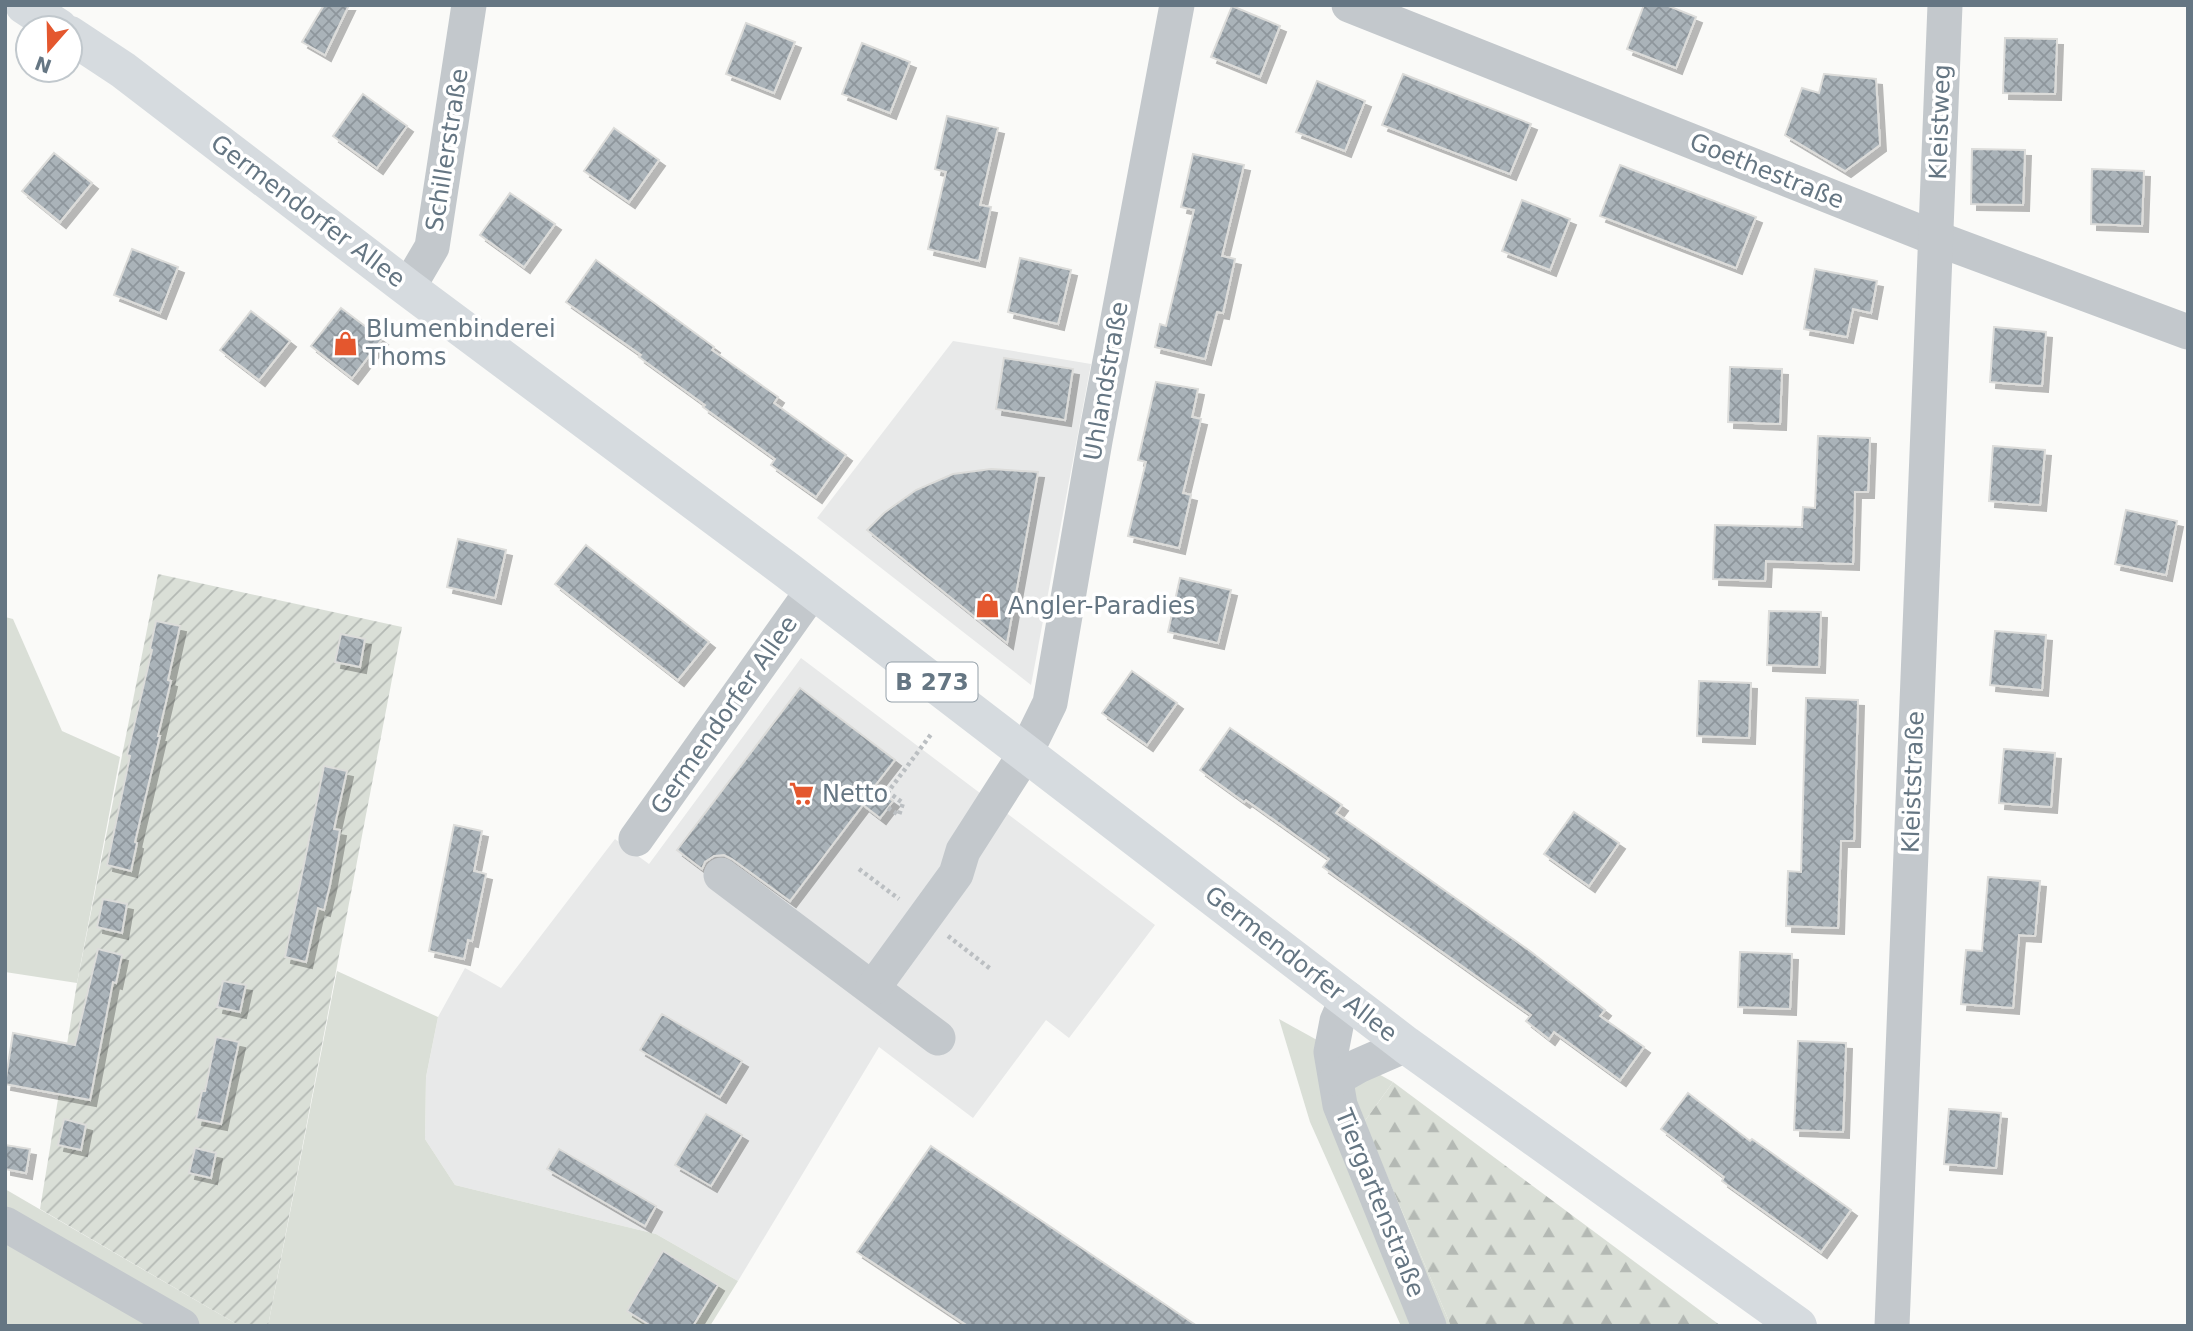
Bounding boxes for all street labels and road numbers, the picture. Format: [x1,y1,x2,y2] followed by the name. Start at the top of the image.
[1924,64,1956,180] street label: Kleistweg
[420,66,474,234] street label: Schillerstraße
[1686,127,1848,215] street label: Goethestraße
[205,129,411,293] street label: Germendorfer Allee
[1078,299,1134,463] street label: Uhlandstraße
[645,610,803,820] street label: Germendorfer Allee
[886,662,978,702] road number: B 273
[1897,710,1929,854] street label: Kleiststraße
[1199,880,1403,1048] street label: Germendorfer Allee
[1329,1104,1431,1301] street label: Tiergartenstraße

